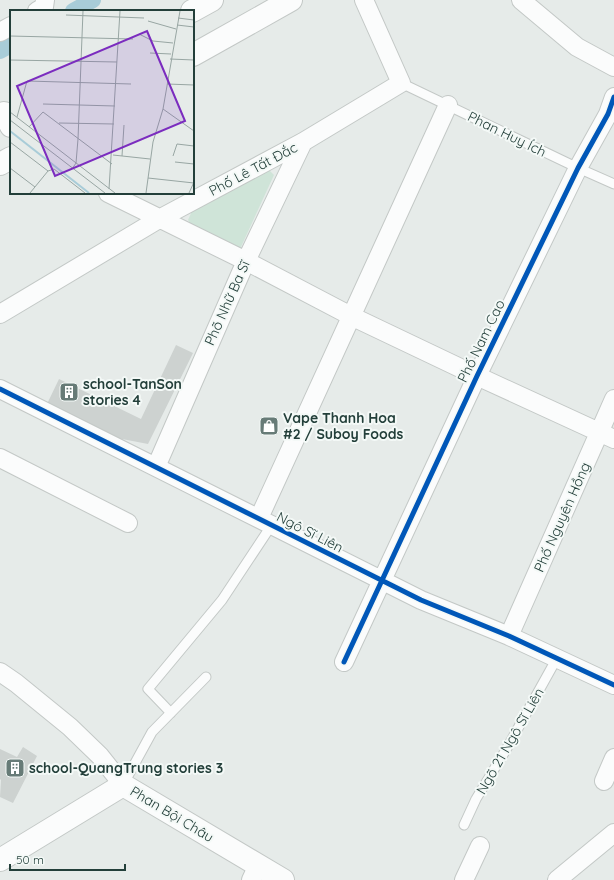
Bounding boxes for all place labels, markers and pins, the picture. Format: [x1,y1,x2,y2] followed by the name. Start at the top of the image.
[83,375,182,409] place label: school-TanSon stories 4
[58,381,80,403] building icon: school-TanSon stories 4
[283,409,404,443] place label: Vape Thanh Hoa #2 / Suboy Foods
[258,415,280,437] shop icon: Vape Thanh Hoa #2 / Suboy Foods
[4,757,26,779] building icon: school-QuangTrung stories 3
[29,759,223,777] place label: school-QuangTrung stories 3

